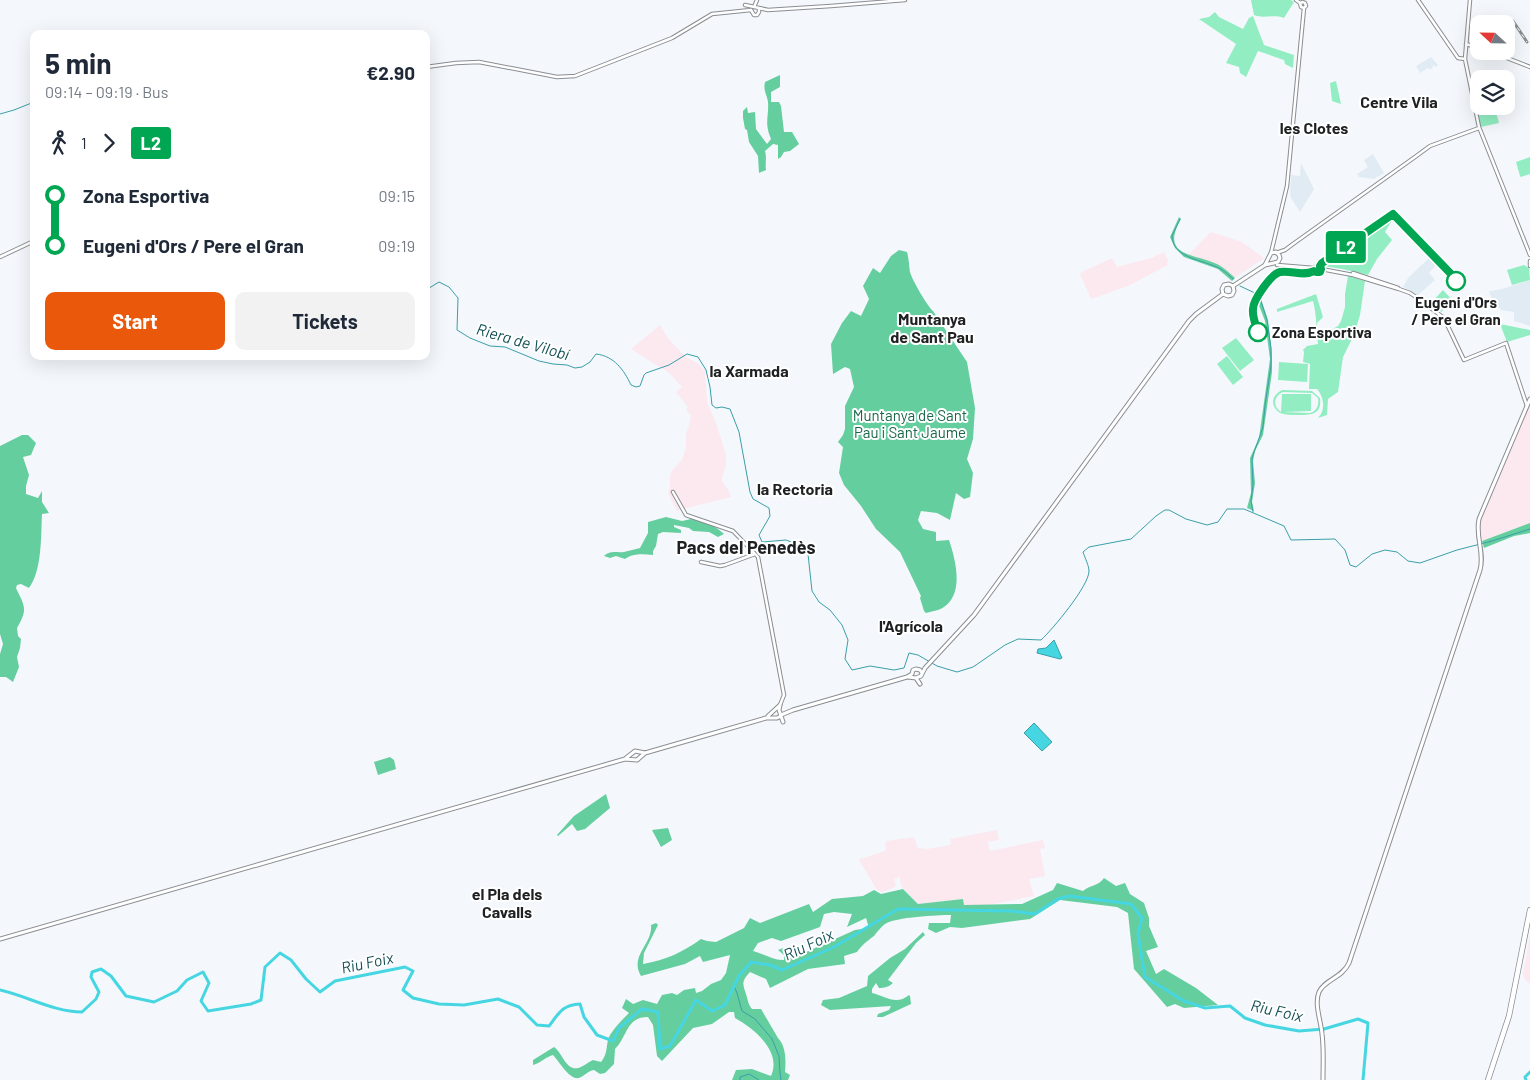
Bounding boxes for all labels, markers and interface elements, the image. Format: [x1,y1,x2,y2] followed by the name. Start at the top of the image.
[1470,15,1515,60] north arrow
[1470,15,1515,115] map controls
[45,46,112,80] text: 5 min
[366,61,415,84] text: €2.90
[1470,70,1515,115] button: layers
[45,82,168,101] text: 09:14 – 09:19 · Bus
[1360,92,1438,111] district label: Centre Vila
[1280,118,1348,137] district label: les Clotes
[45,129,73,157] icon: walk
[95,129,123,157] icon: forward
[141,132,161,154] text: L2
[81,133,87,152] text: 1
[83,184,209,207] text: Zona Esportiva
[378,186,415,205] text: 09:15
[1324,231,1368,263] line badge: L2
[83,234,304,257] text: Eugeni d'Ors / Pere el Gran
[378,236,415,255] text: 09:19
[1336,236,1356,258] text: L2
[1446,271,1466,291] marker: Eugeni d'Ors / Pere el Gran
[45,292,225,350] button: Start
[235,292,415,350] button: Tickets
[1411,293,1501,328] place label: Eugeni d'Ors / Pere el Gran
[890,309,974,346] district label: Muntanya de Sant Pau
[474,319,573,364] water label: Riera de Vilobí
[1248,322,1268,342] marker: Zona Esportiva
[1272,323,1372,341] place label: Zona Esportiva
[709,361,789,380] district label: la Xarmada
[853,406,967,441] park label: Muntanya de Sant Pau i Sant Jaume
[757,479,833,498] district label: la Rectoria
[677,536,816,558] district label: Pacs del Penedès
[879,616,943,635] district label: l'Agrícola
[472,884,542,921] district label: el Pla dels Cavalls
[780,924,837,964] water label: Riu Foix
[339,947,395,977] water label: Riu Foix
[1249,995,1305,1025] water label: Riu Foix

